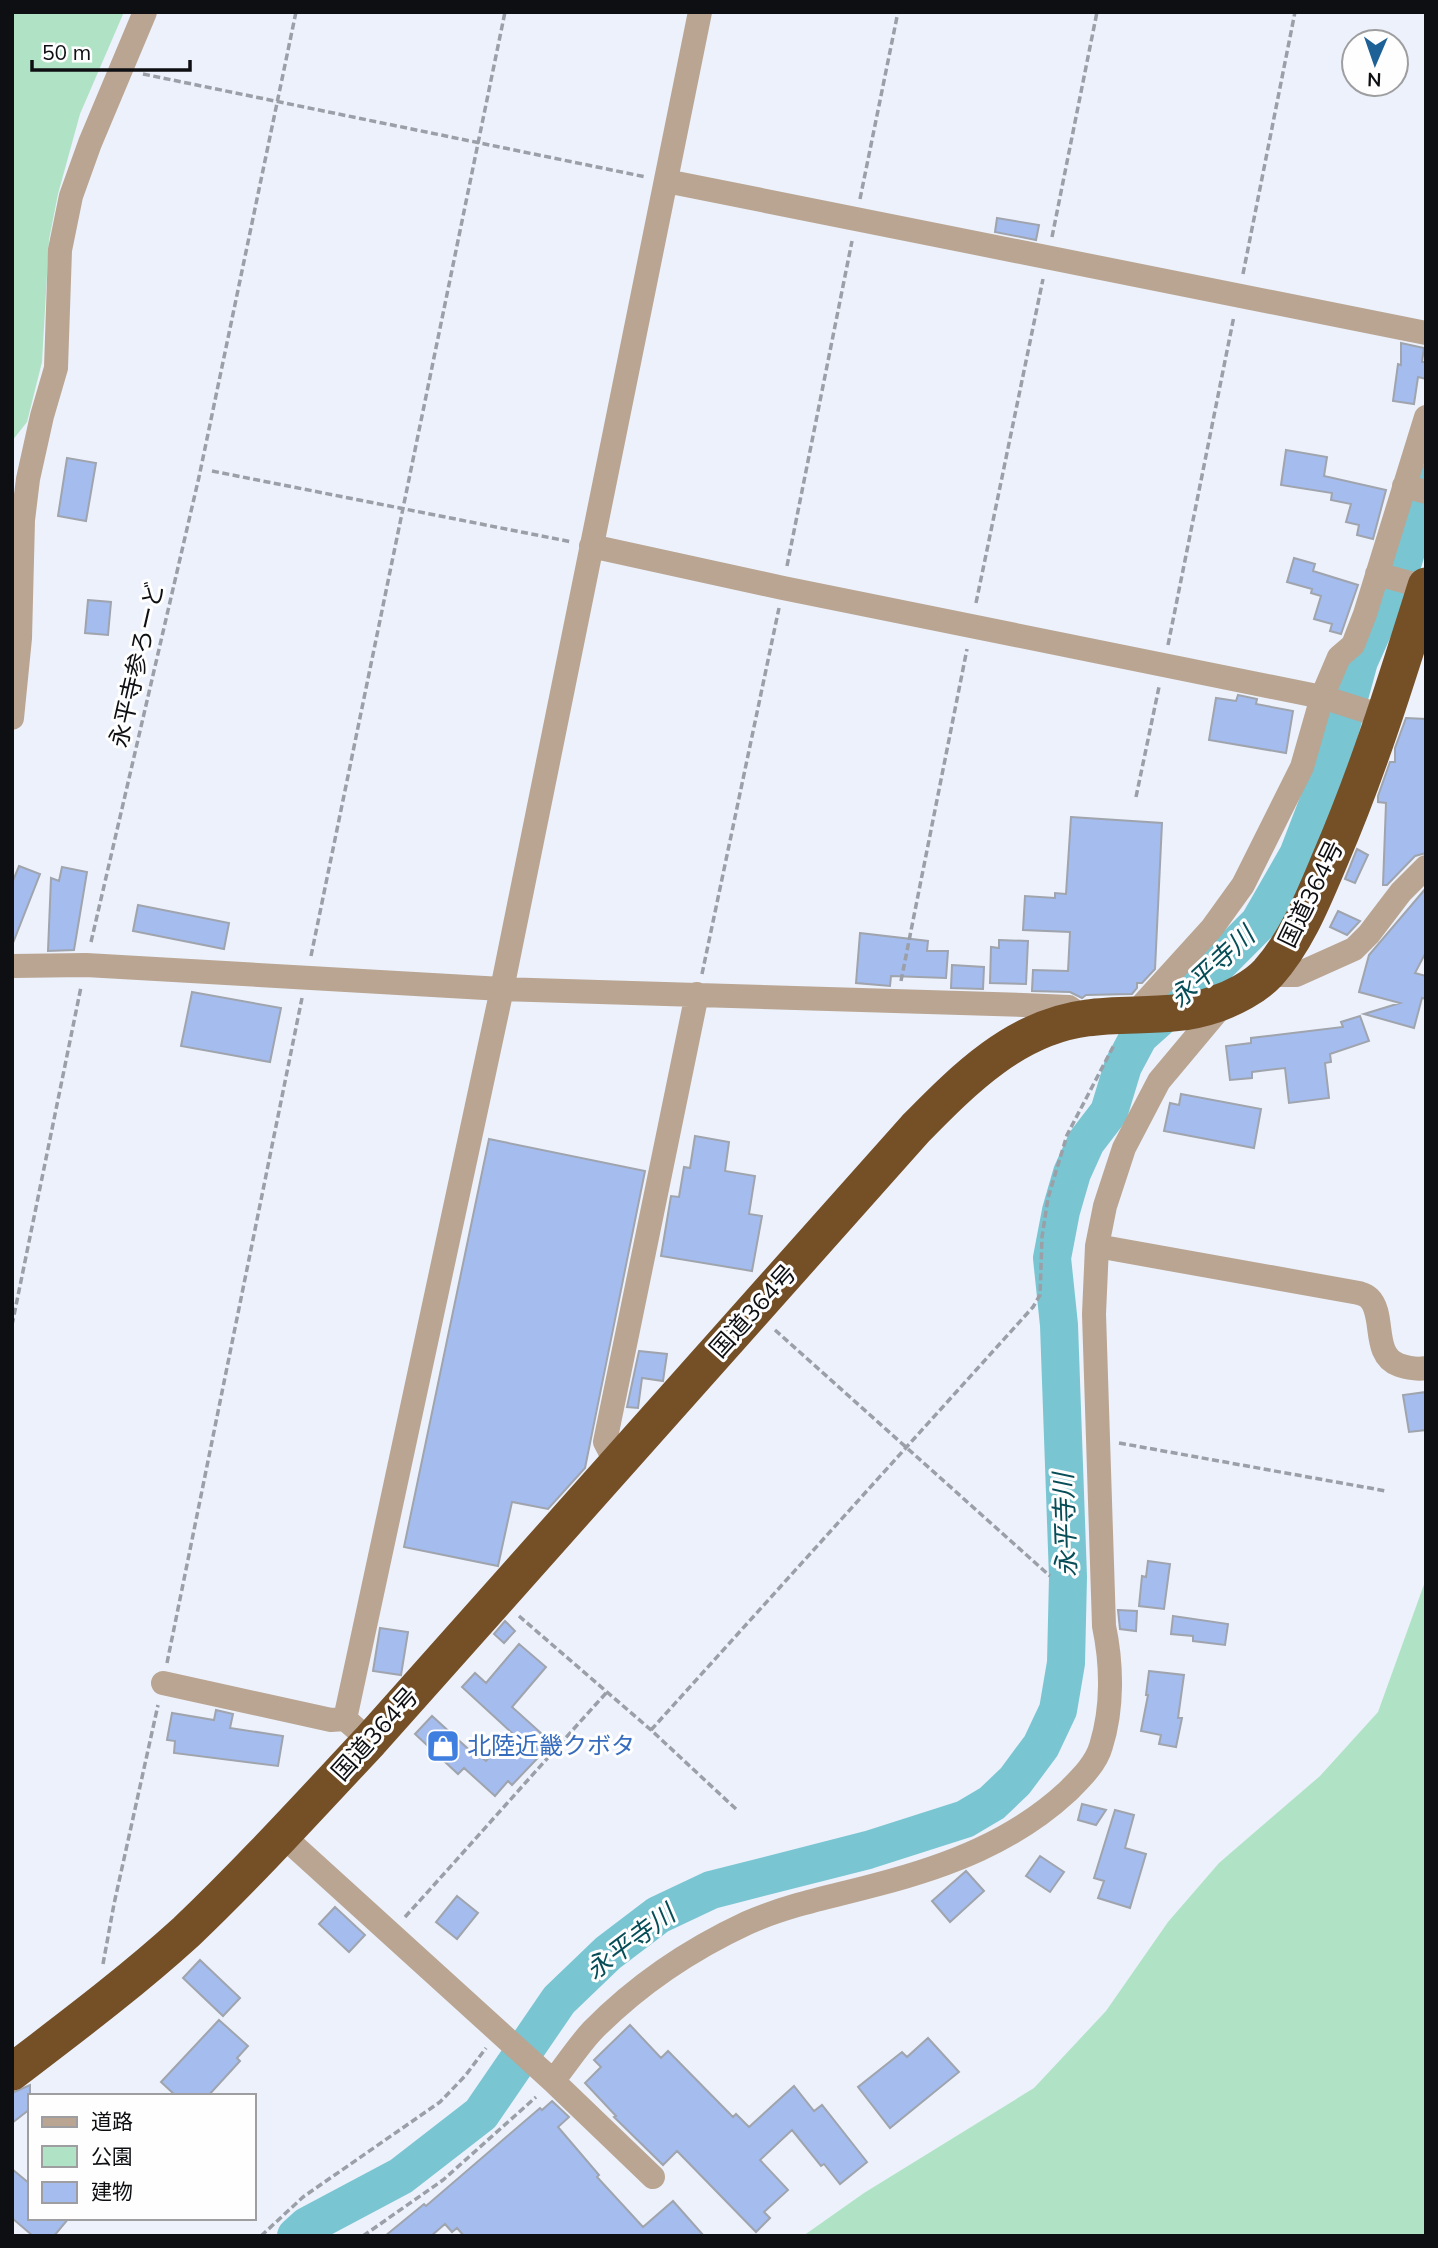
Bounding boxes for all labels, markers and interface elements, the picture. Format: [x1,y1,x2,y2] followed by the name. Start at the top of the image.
[32,28,189,72] scale bar
[1340,28,1410,98] north arrow
[42,39,91,65] text: 50 m
[1367,68,1382,92] text: N
[103,580,170,750] street label: 永平寺参ろーど
[1271,835,1349,952] street label: 国道364号
[1162,917,1263,1014] water label: 永平寺川
[703,1257,802,1363] street label: 国道364号
[1046,1469,1083,1578] water label: 永平寺川
[325,1680,424,1786] street label: 国道364号
[424,1727,462,1765] shop icon: 北陸近畿クボタ
[467,1730,635,1760] place label: 北陸近畿クボタ
[578,1895,684,1986] water label: 永平寺川
[28,2094,256,2220] legend
[91,2108,133,2134] text: 道路
[91,2143,133,2169] text: 公園
[91,2178,133,2204] text: 建物

